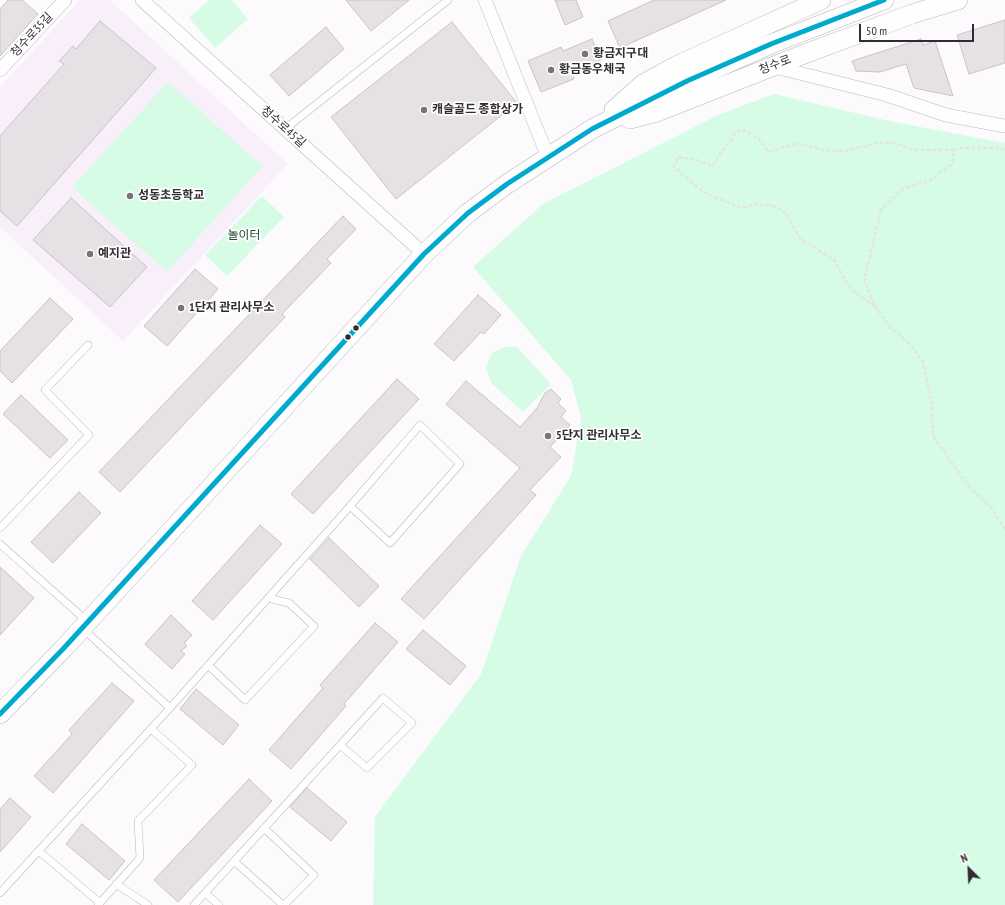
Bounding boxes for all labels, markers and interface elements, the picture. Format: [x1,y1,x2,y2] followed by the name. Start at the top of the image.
[8,10,56,60] street label: 청수로35길
[861,16,976,42] scale bar
[866,23,887,38] text: 50 m
[593,47,648,61] place label: 황금지구대
[580,49,590,59] marker: 황금지구대
[757,52,793,78] street label: 청수로
[559,63,625,77] place label: 황금동우체국
[546,65,556,75] marker: 황금동우체국
[258,103,308,151] street label: 청수로45길
[432,103,523,117] place label: 캐슬골드 종합상가
[419,105,429,115] marker: 캐슬골드 종합상가
[138,189,204,203] place label: 성동초등학교
[125,191,135,201] marker: 성동초등학교
[227,229,261,243] park label: 놀이터
[98,247,131,261] place label: 예지관
[85,249,95,259] marker: 예지관
[189,301,274,315] place label: 1단지 관리사무소
[176,303,186,313] marker: 1단지 관리사무소
[351,323,361,333] unlabelled marker
[343,332,353,342] unlabelled marker
[556,429,641,443] place label: 5단지 관리사무소
[543,431,553,441] marker: 5단지 관리사무소
[949,849,989,889] north arrow
[959,850,970,866] text: N

